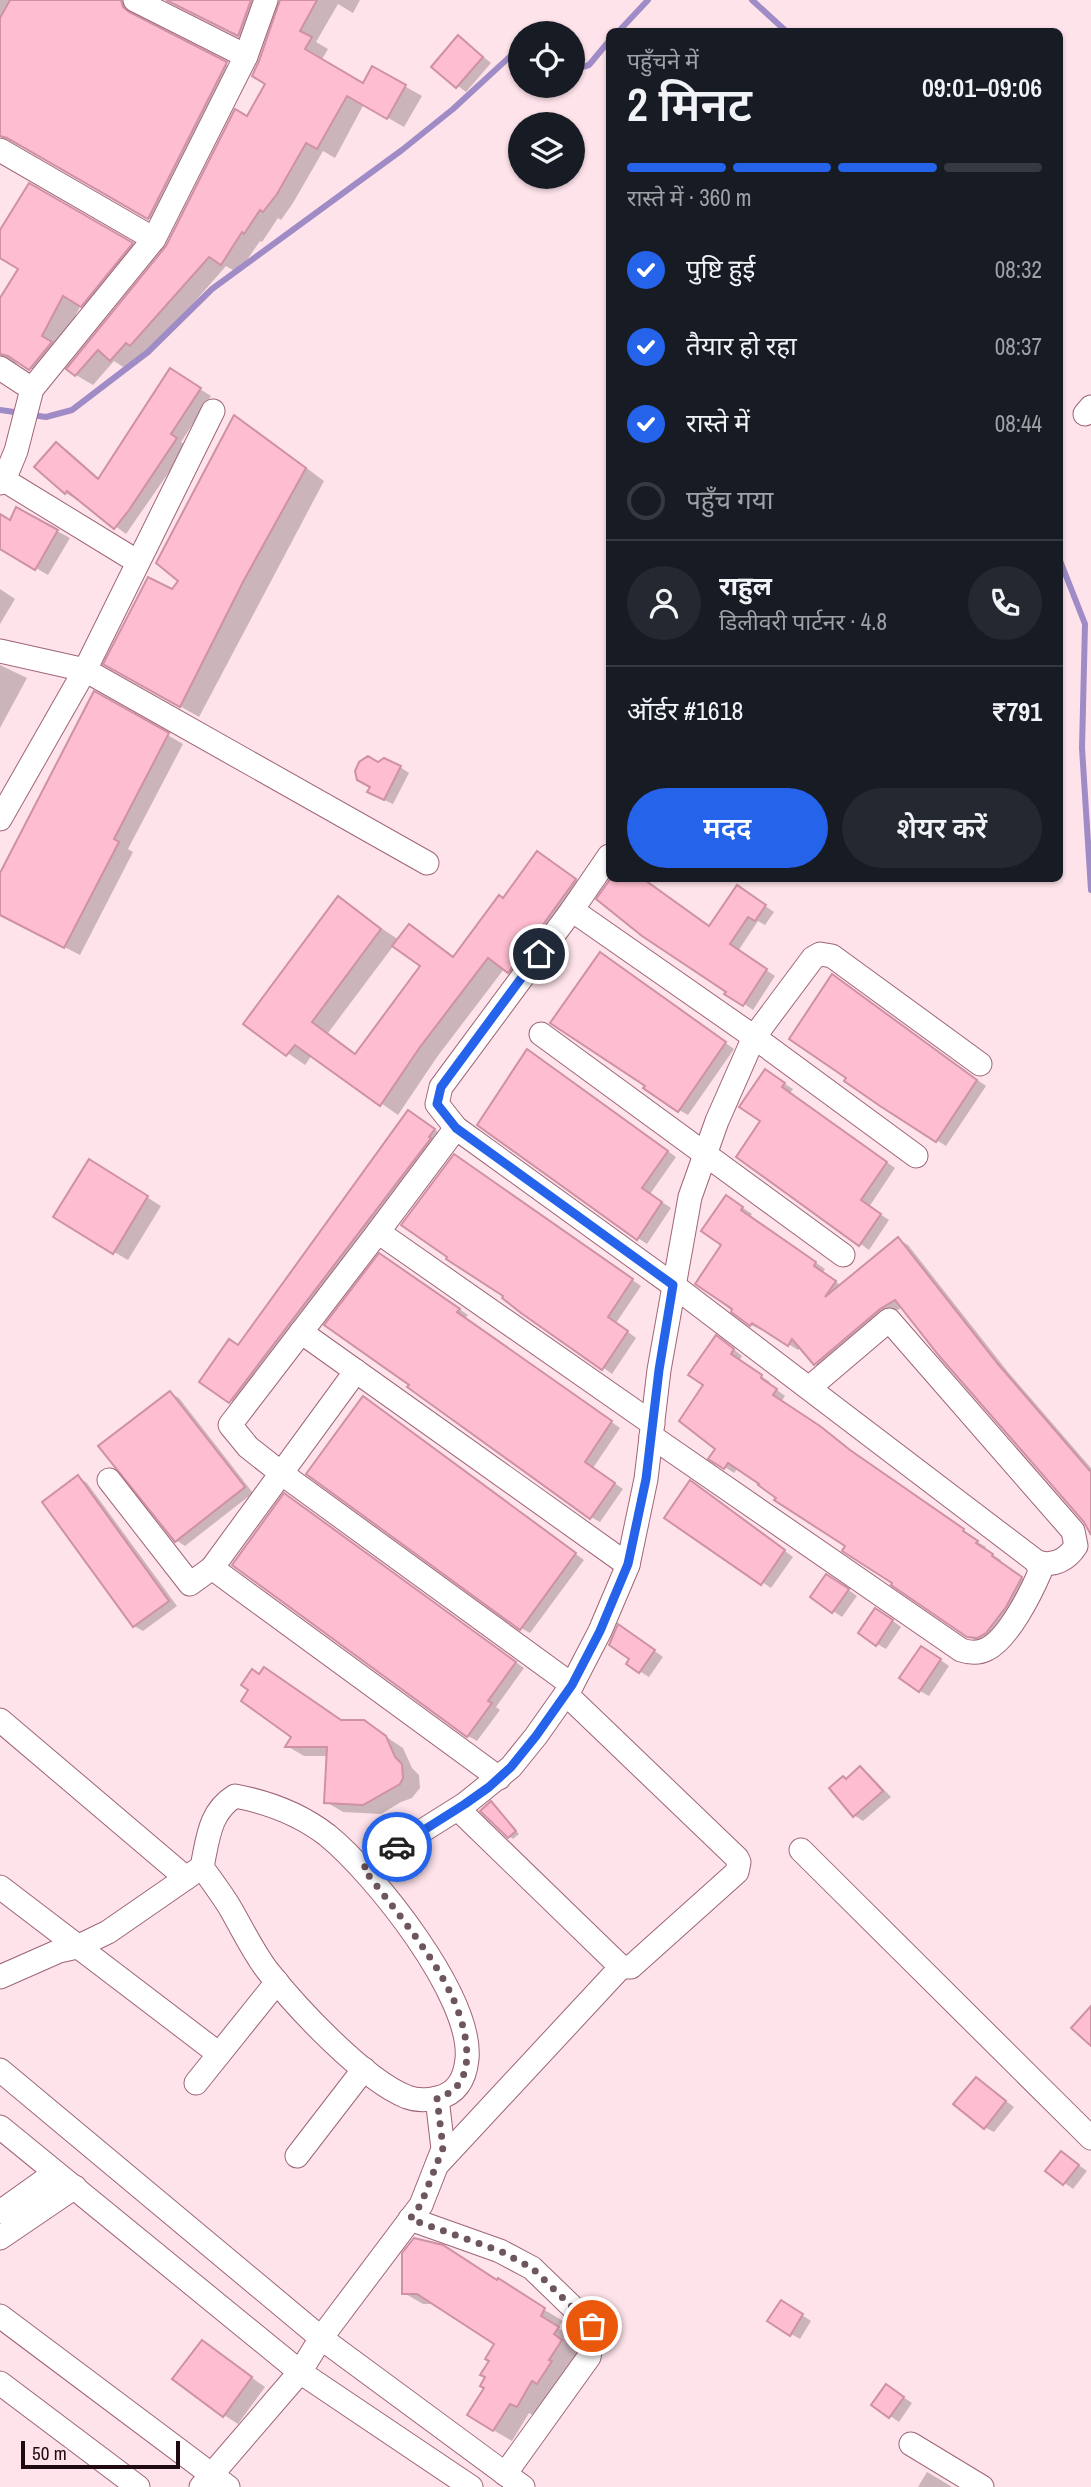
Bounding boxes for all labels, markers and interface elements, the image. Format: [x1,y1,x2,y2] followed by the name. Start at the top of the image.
[508,21,585,189] map controls
[508,21,585,98] button: locate
[627,45,699,76] text: पहुँचने में
[922,70,1042,105] text: 09:01–09:06
[627,73,752,135] text: 2 मिनट
[508,112,585,189] button: layers
[627,182,752,213] text: रास्ते में · 360 m
[627,251,665,289] icon: check
[686,251,755,286] text: पुष्टि हुई
[995,254,1042,285] text: 08:32
[627,328,665,366] icon: check
[686,328,797,363] text: तैयार हो रहा
[995,331,1042,362] text: 08:37
[627,405,665,443] icon: check
[686,405,750,440] text: रास्ते में
[995,408,1042,439] text: 08:44
[686,482,773,517] text: पहुँच गया
[627,566,701,640] button: person
[968,566,1042,640] button: phone
[719,568,772,603] text: राहुल
[719,606,887,637] text: डिलीवरी पार्टनर · 4.8
[627,693,743,728] text: ऑर्डर #1618
[991,694,1042,729] text: ₹791
[627,788,828,868] button: मदद
[842,788,1042,868] button: शेयर करें
[509,924,569,984] pin
[520,935,558,973] icon: home
[362,1812,432,1882] courier
[378,1828,416,1866] icon: car
[562,2296,622,2356] pin
[573,2307,611,2345] icon: bag
[21,2438,180,2470] scale bar
[32,2440,67,2466] text: 50 m

